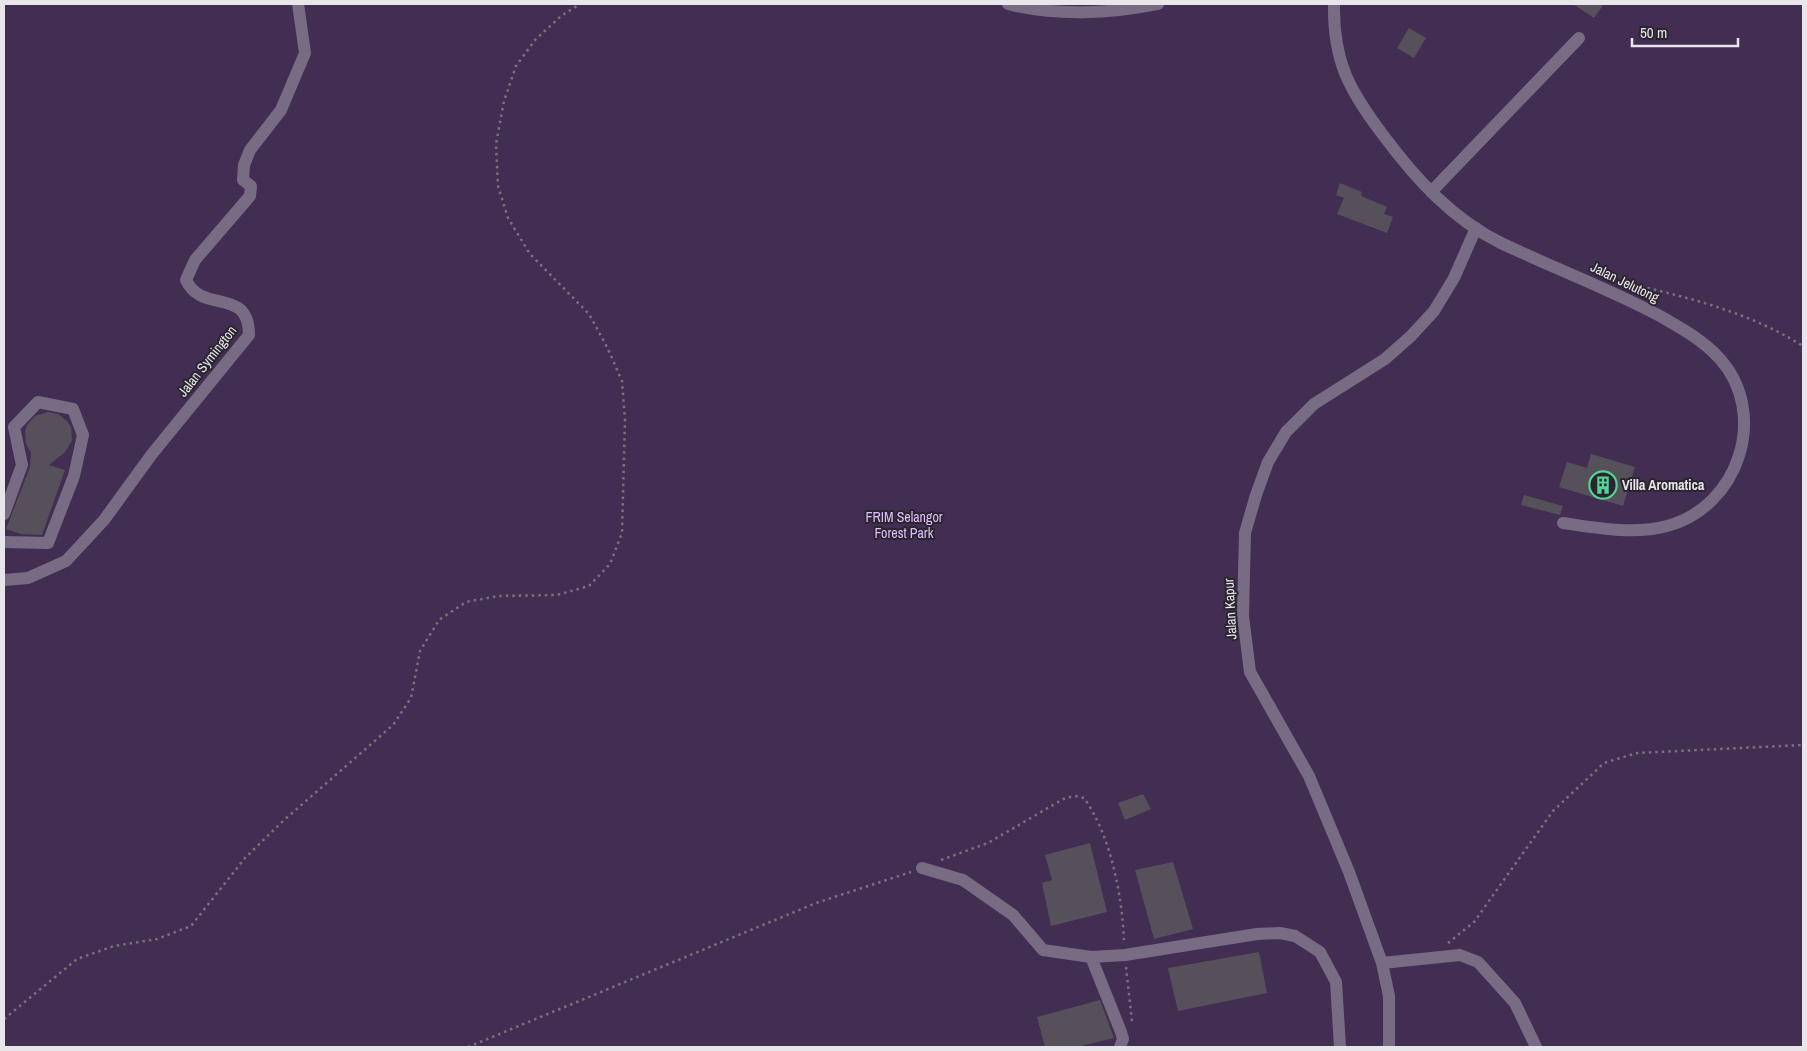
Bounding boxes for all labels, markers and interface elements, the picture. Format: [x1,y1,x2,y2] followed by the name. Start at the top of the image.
[1632,15,1738,47] scale bar
[1640,22,1667,43] text: 50 m
[1588,258,1663,307] street label: Jalan Jelutong
[174,322,240,400] street label: Jalan Symington
[1588,470,1618,500] building icon: Villa Aromatica
[1622,476,1705,494] place label: Villa Aromatica
[865,508,943,542] park label: FRIM Selangor Forest Park
[1219,578,1241,640] street label: Jalan Kapur

